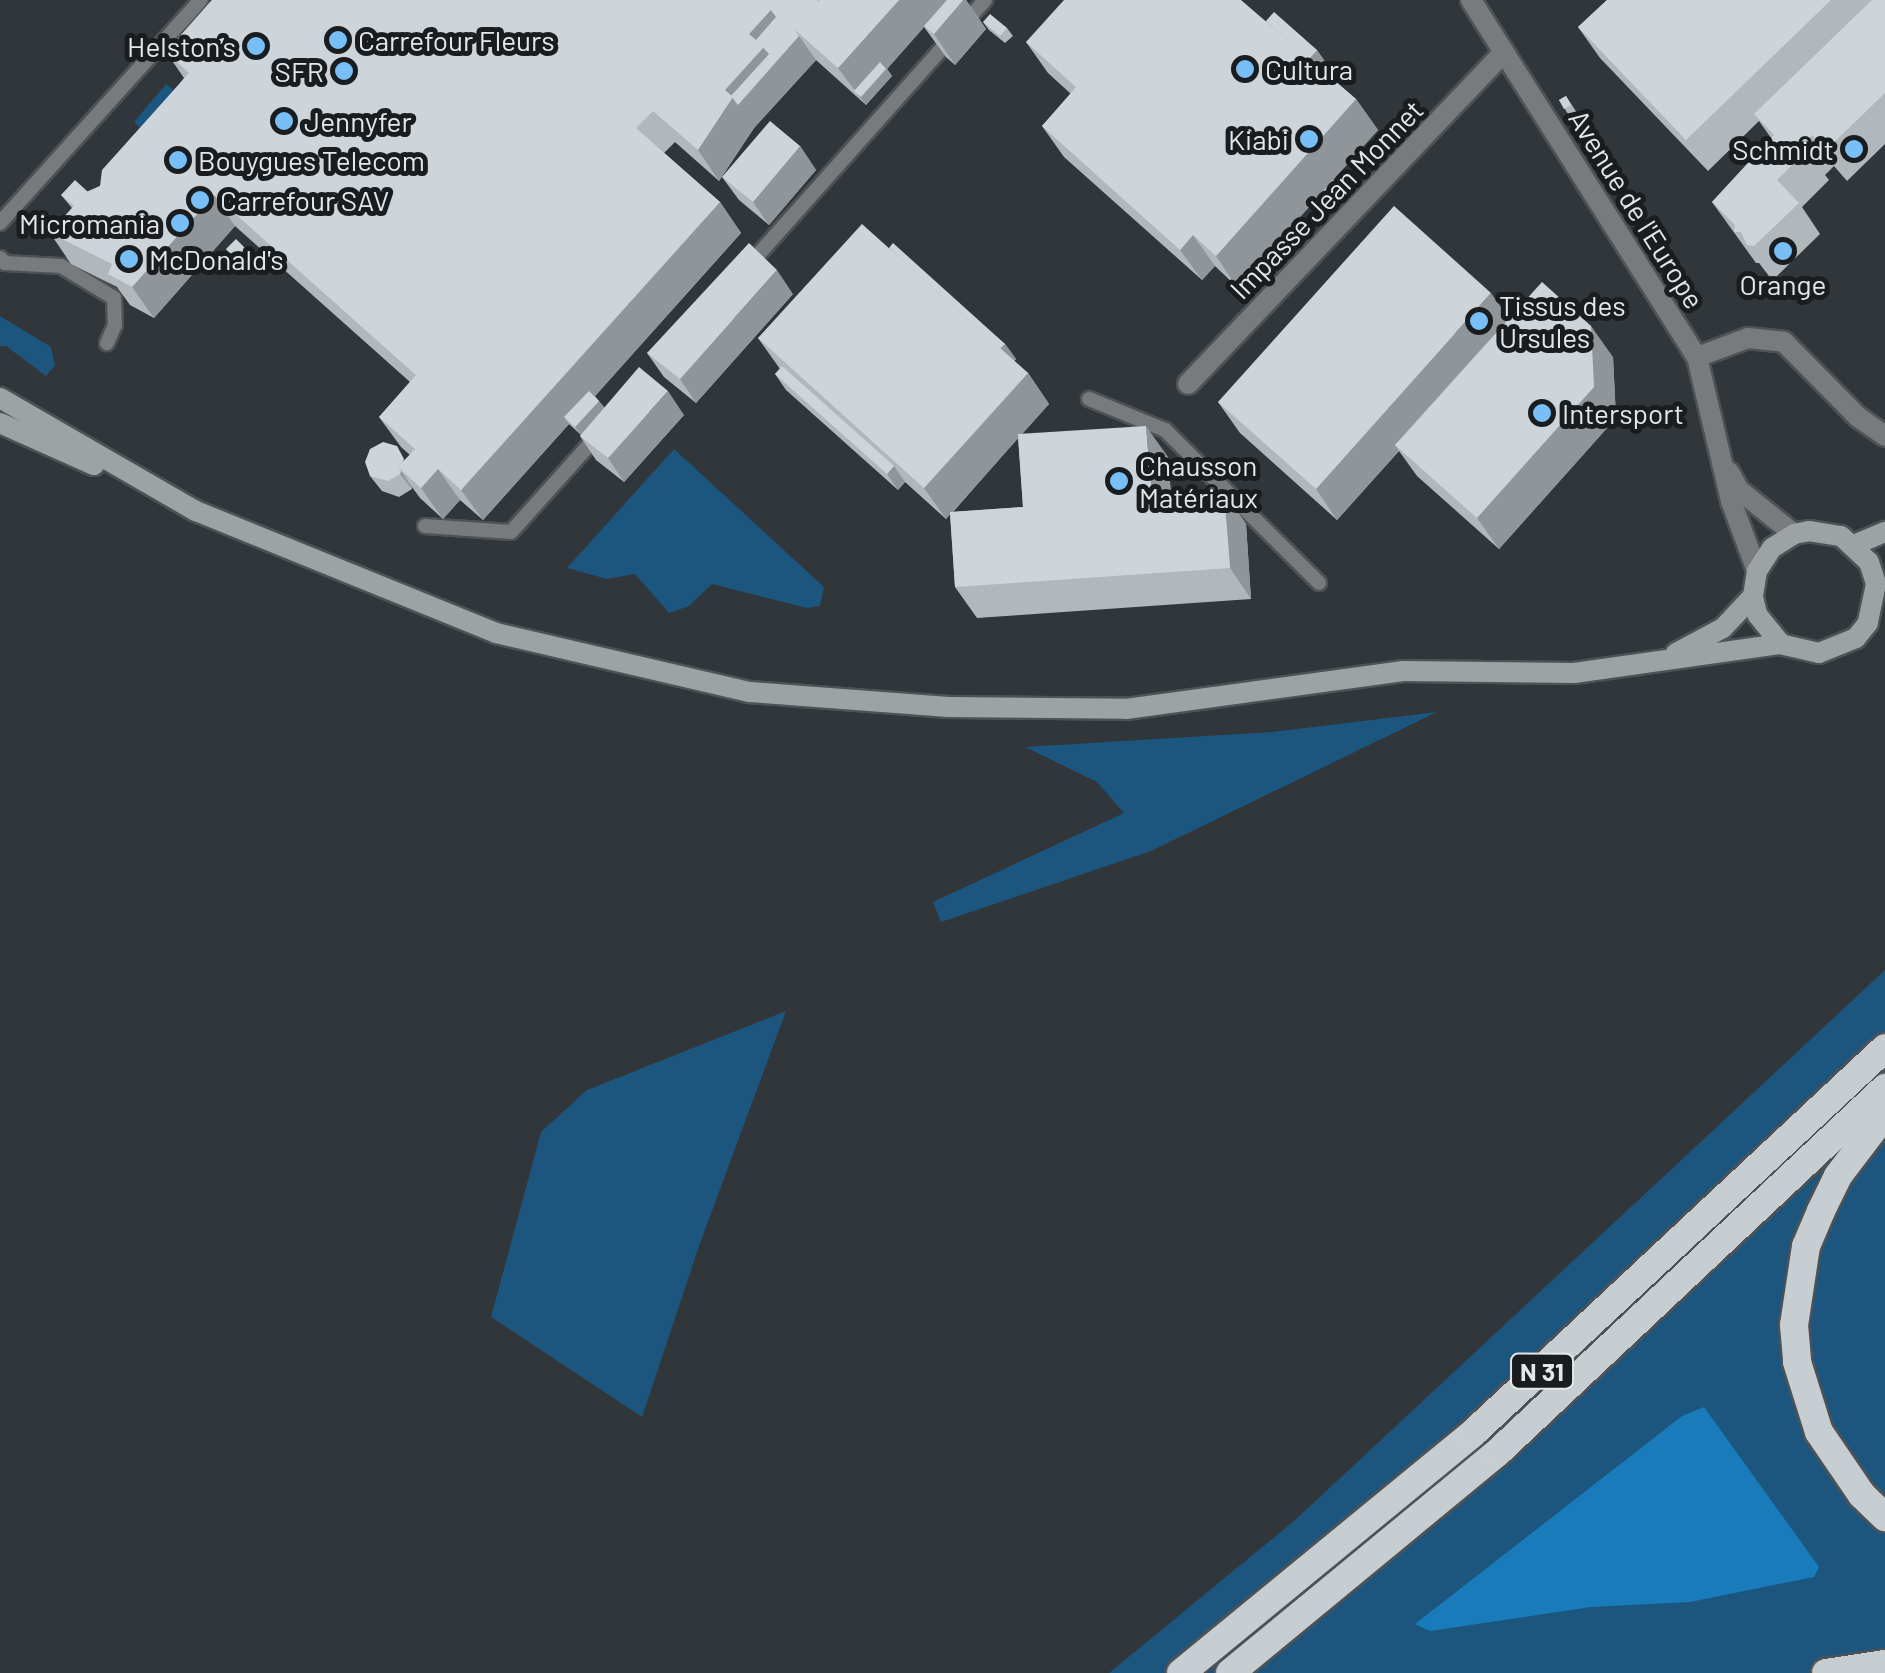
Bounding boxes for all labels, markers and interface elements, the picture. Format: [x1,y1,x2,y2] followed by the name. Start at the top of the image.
[358,23,555,57] place label: Carrefour Fleurs
[127,29,236,63] place label: Helston’s
[327,29,349,51] marker: Carrefour Fleurs
[245,35,267,57] marker: Helston’s
[1265,52,1353,86] place label: Cultura
[275,54,324,88] place label: SFR
[1234,58,1256,80] marker: Cultura
[333,60,355,82] marker: SFR
[1222,93,1430,305] street label: Impasse Jean Monnet
[1562,103,1712,315] street label: Avenue de l'Europe
[304,104,412,138] place label: Jennyfer
[273,110,295,132] marker: Jennyfer
[1228,122,1289,156] place label: Kiabi
[1298,128,1320,150] marker: Kiabi
[1732,132,1834,166] place label: Schmidt
[1843,138,1865,160] marker: Schmidt
[198,143,425,177] place label: Bouygues Telecom
[167,149,189,171] marker: Bouygues Telecom
[220,183,389,217] place label: Carrefour SAV
[189,189,211,211] marker: Carrefour SAV
[19,206,160,240] place label: Micromania
[169,212,191,234] marker: Micromania
[1772,240,1794,262] marker: Orange
[149,242,284,276] place label: McDonald's
[118,248,140,270] marker: McDonald's
[1740,267,1826,301] place label: Orange
[1499,288,1626,354] place label: Tissus des Ursules
[1468,310,1490,332] marker: Tissus des Ursules
[1562,396,1684,430] place label: Intersport
[1531,402,1553,424] marker: Intersport
[1139,448,1258,514] place label: Chausson Matériaux
[1108,470,1130,492] marker: Chausson Matériaux
[1510,1351,1574,1391] road number: N 31

